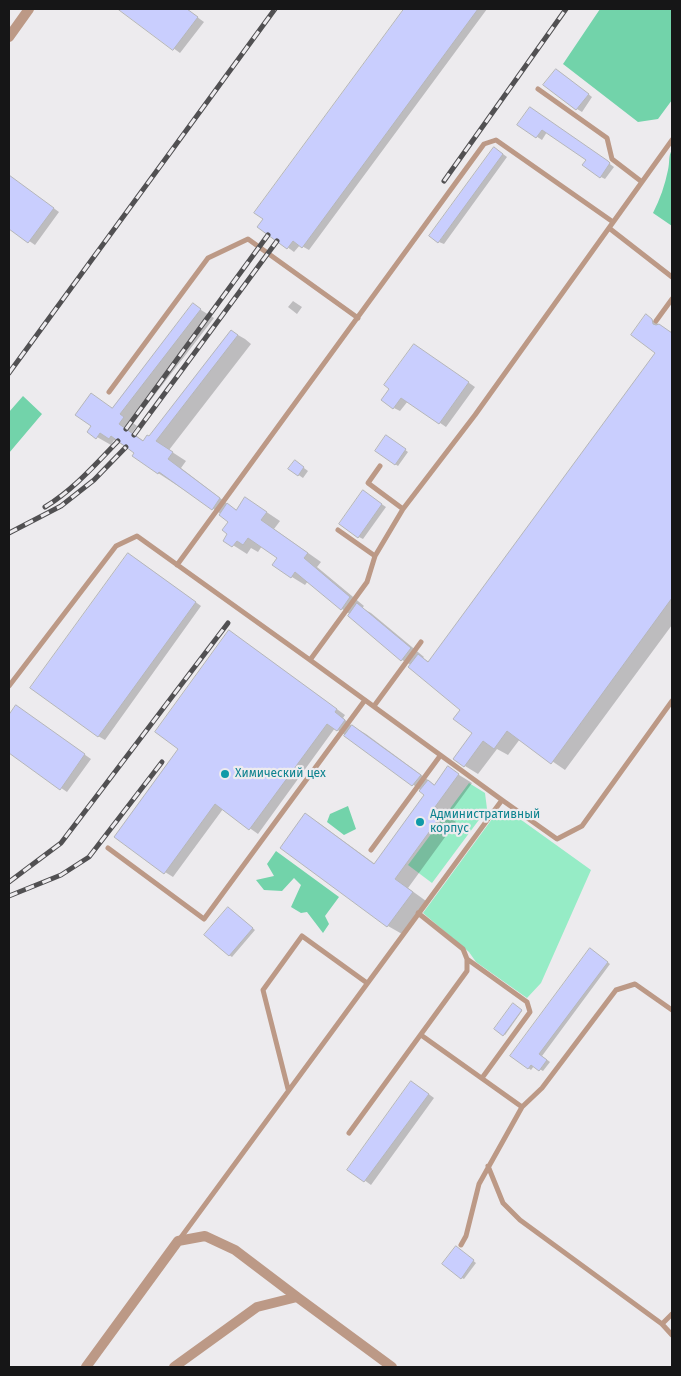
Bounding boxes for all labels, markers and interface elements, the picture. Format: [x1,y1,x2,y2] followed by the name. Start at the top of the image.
[235,767,326,781] place label: Химический цех
[219,768,231,780] marker: Химический цех
[430,808,540,836] place label: Административный корпус
[414,816,426,828] marker: Административный корпус

